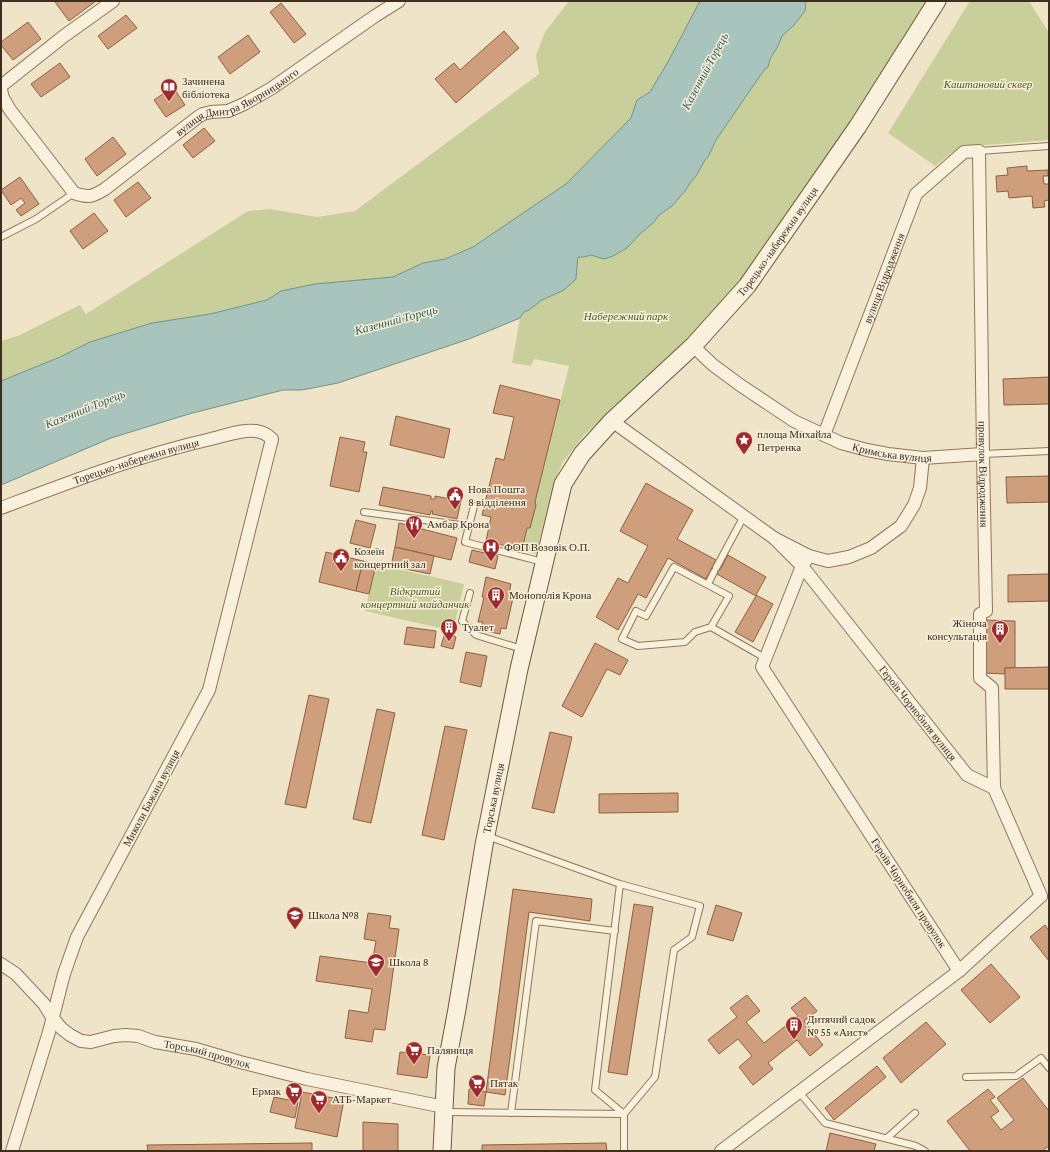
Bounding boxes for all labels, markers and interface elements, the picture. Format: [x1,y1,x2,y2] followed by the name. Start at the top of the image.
[678,30,731,113] water label: Казенний Торець
[173,65,301,138] street label: вулиця Дмитра Яворницького
[182,75,230,100] place label: Зачинена бібліотека
[159,77,179,102] library icon: Зачинена бібліотека
[943,78,1033,90] park label: Каштановий сквер
[735,184,820,299] street label: Торецько-набережна вулиця
[861,231,907,325] street label: вулиця Відродження
[352,302,439,338] water label: Казенний Торець
[583,310,669,322] park label: Набережний парк
[42,386,128,432] water label: Казенний Торець
[977,421,990,528] street label: провулок Відродження
[757,428,832,453] place label: площа Михайла Петренка
[734,430,754,455] place icon: площа Михайла Петренка
[71,436,200,487] street label: Торецько-набережна вулиця
[851,440,932,464] street label: Кримська вулиця
[468,483,526,508] place label: Нова Пошта 8 відділення
[445,485,465,510] public building icon: Нова Пошта 8 відділення
[404,514,424,539] restaurant icon: Амбар Крона
[427,518,489,530] place label: Амбар Крона
[481,537,501,562] hospital icon: ФОП Возовік О.П.
[504,541,590,553] place label: ФОП Возовік О.П.
[354,545,426,570] place label: Козеїн концертний зал
[331,547,351,572] public building icon: Козеїн концертний зал
[361,585,470,610] park label: Відкритий концертний майданчик
[486,585,506,610] building icon: Монополія Крона
[509,589,592,601] place label: Монополія Крона
[439,617,459,642] building icon: Туалет
[927,617,987,642] place label: Жіноча консультація
[990,619,1010,644] building icon: Жіноча консультація
[462,621,494,633] place label: Туалет
[877,663,959,763] street label: Героїв Чорнобиля вулиця
[120,748,182,848] street label: Миколи Бажана вулиця
[480,762,506,834] street label: Торська вулиця
[869,836,949,951] street label: Героїв Чорнобиля провулок
[285,905,305,930] school or university icon: Школа №8
[308,909,359,921] place label: Школа №8
[366,952,386,977] school or university icon: Школа 8
[389,956,429,968] place label: Школа 8
[807,1013,876,1038] place label: Дитячий садок № 55 «Аист»
[784,1015,804,1040] building icon: Дитячий садок № 55 «Аист»
[163,1038,252,1071] street label: Торський провулок
[404,1040,424,1065] supermarket icon: Паляниця
[427,1044,473,1056] place label: Паляниця
[467,1073,487,1098] supermarket icon: Пятак
[490,1077,519,1089] place label: Пятак
[284,1081,304,1106] supermarket icon: Ермак
[252,1085,282,1097] place label: Ермак
[309,1089,329,1114] supermarket icon: АТБ-Маркет
[332,1093,391,1105] place label: АТБ-Маркет

